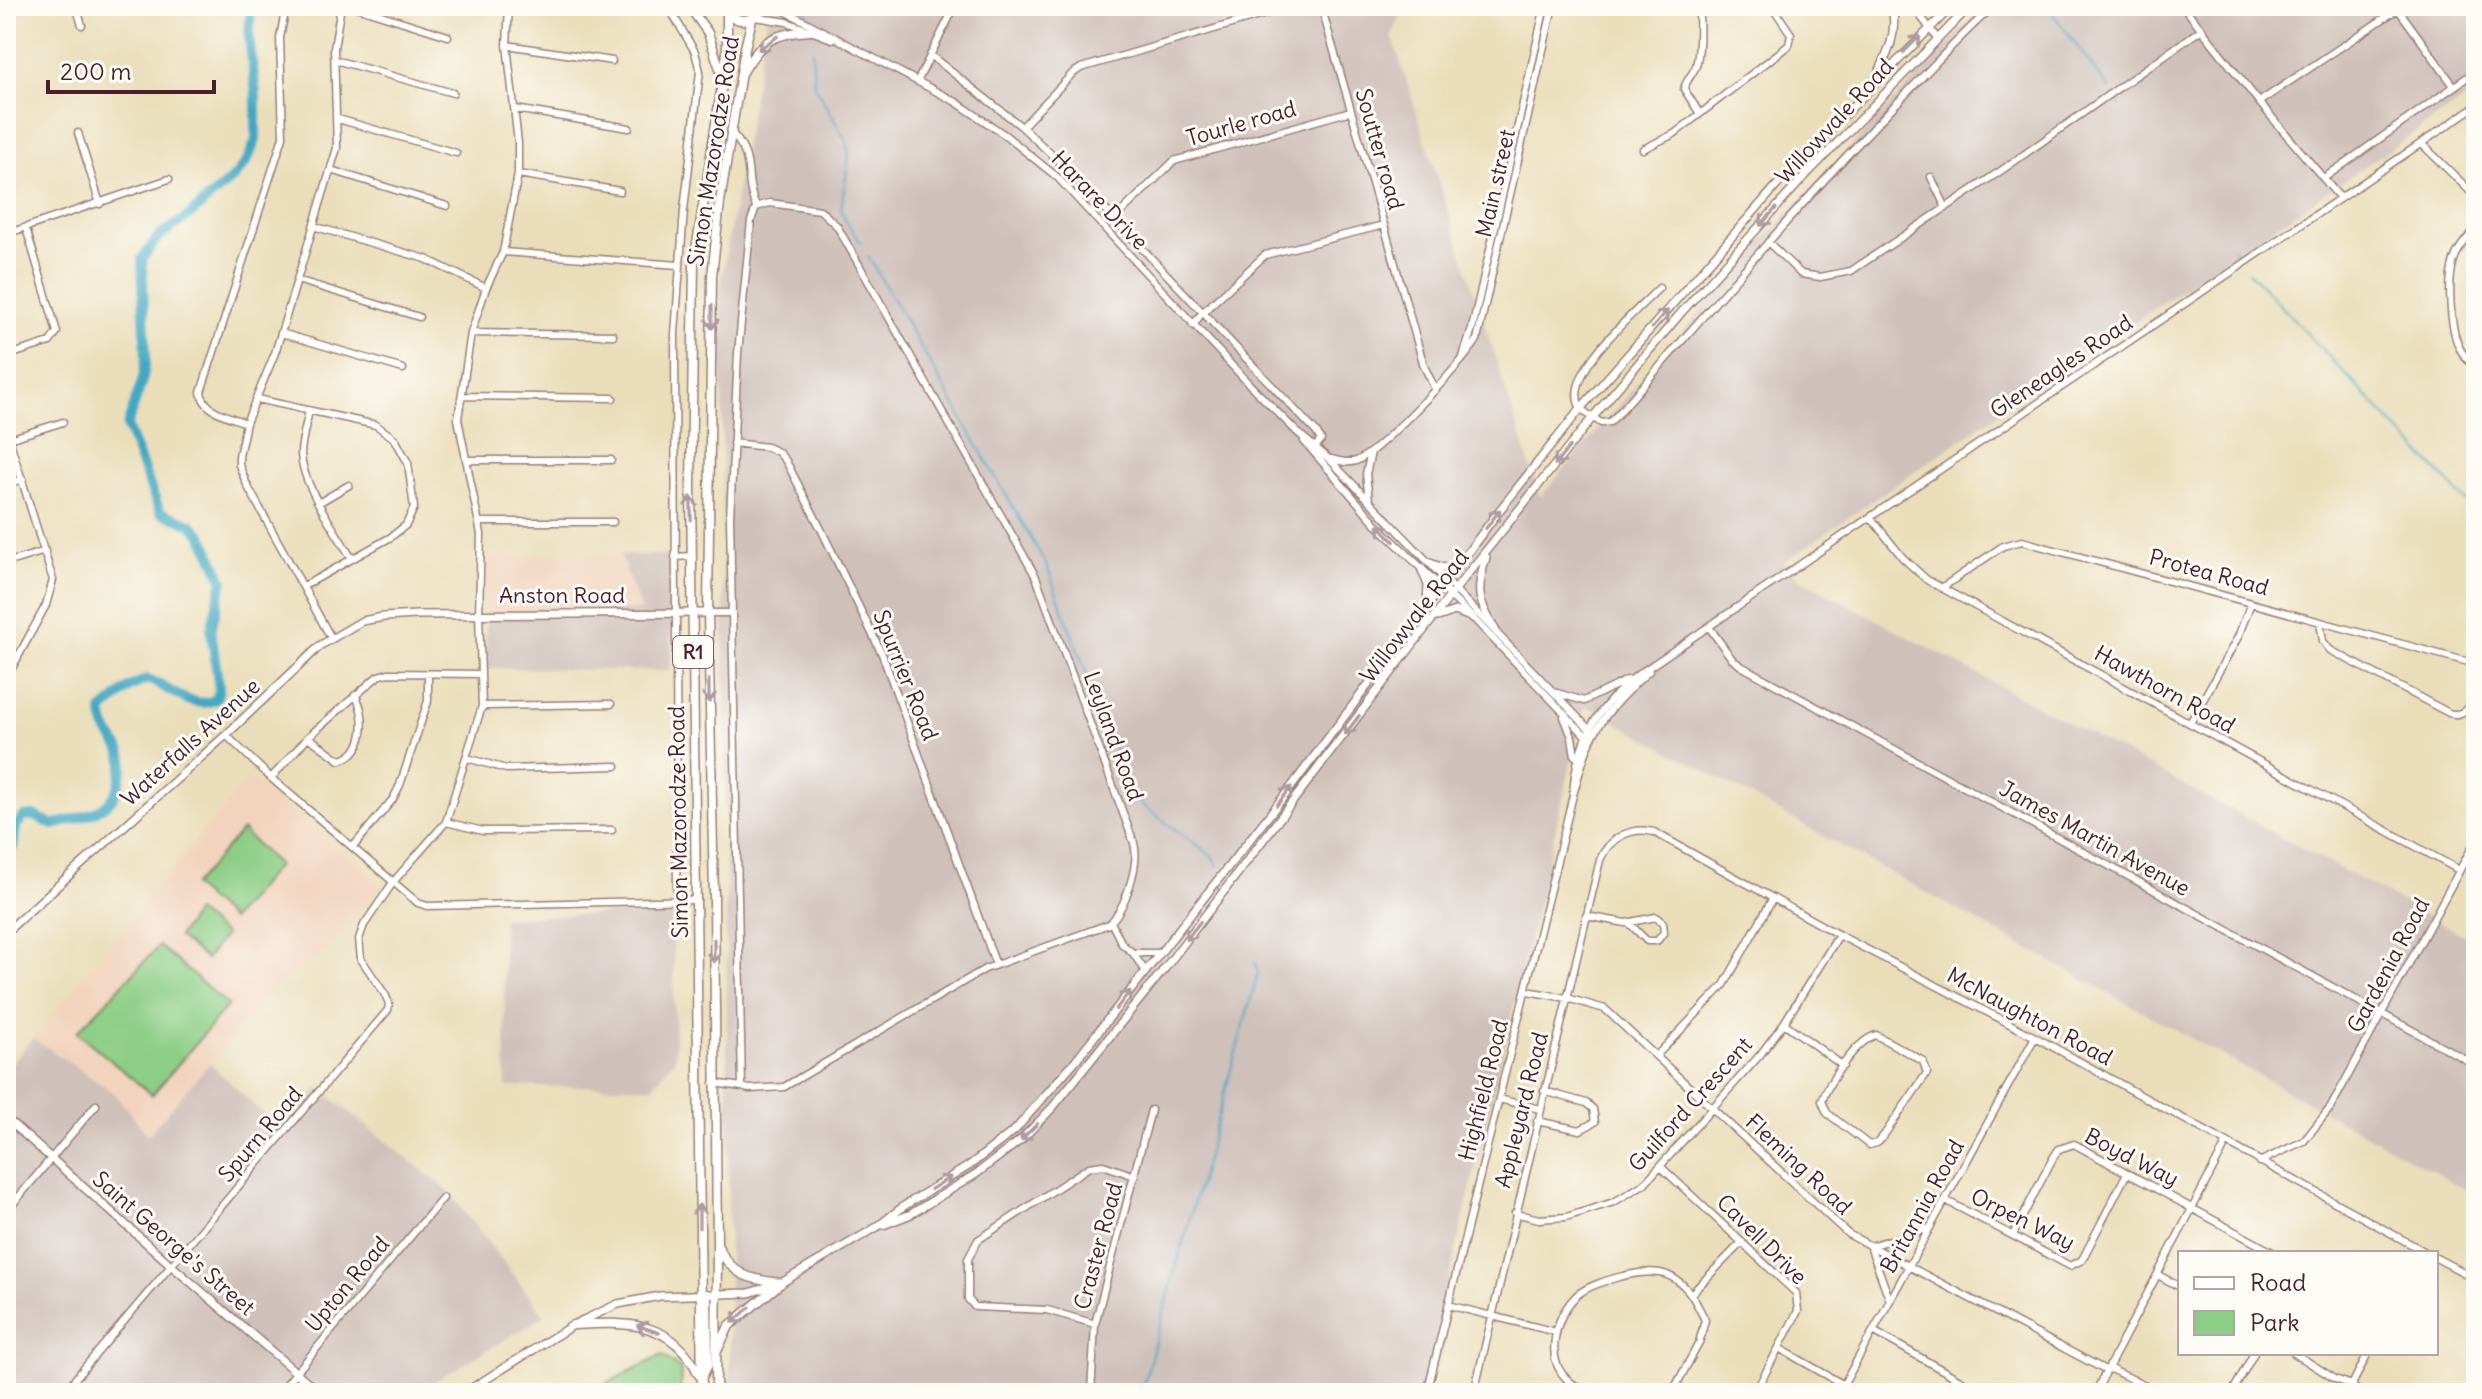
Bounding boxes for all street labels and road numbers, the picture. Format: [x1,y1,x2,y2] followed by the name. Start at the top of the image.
[681,34,745,268] street label: Simon Mazorodze Road
[1769,52,1899,189] street label: Willowvale Road
[1349,85,1411,213] street label: Soutter road
[1183,94,1299,152] street label: Tourle road
[1469,126,1521,240] street label: Main street
[1046,145,1154,255] street label: Harare Drive
[1985,308,2138,424] street label: Gleneagles Road
[2146,543,2272,601] street label: Protea Road
[1353,544,1475,688] street label: Willowvale Road
[499,581,625,609] street label: Anston Road
[867,606,945,744] street label: Spurrier Road
[673,636,713,668] road number: R1
[2090,639,2240,739] street label: Hawthorn Road
[1078,667,1150,805] street label: Leyland Road
[114,672,266,812] street label: Waterfalls Avenue
[662,705,694,939] street label: Simon Mazorodze Road
[1995,774,2195,902] street label: James Martin Avenue
[2341,893,2435,1037] street label: Gardenia Road
[1943,961,2118,1071] street label: McNaughton Road
[1452,1017,1514,1163] street label: Highfield Road
[1488,1029,1554,1191] street label: Appleyard Road
[1622,1031,1758,1177] street label: Guilford Crescent
[212,1080,308,1187] street label: Spurn Road
[1740,1108,1858,1220] street label: Fleming Road
[2080,1121,2184,1193] street label: Boyd Way
[1874,1134,1970,1278] street label: Britannia Road
[87,1165,261,1321] street label: Saint George's Street
[1068,1179,1128,1313] street label: Craster Road
[1966,1182,2080,1256] street label: Orpen Way
[1711,1188,1813,1290] street label: Cavell Drive
[299,1230,395,1338] street label: Upton Road

